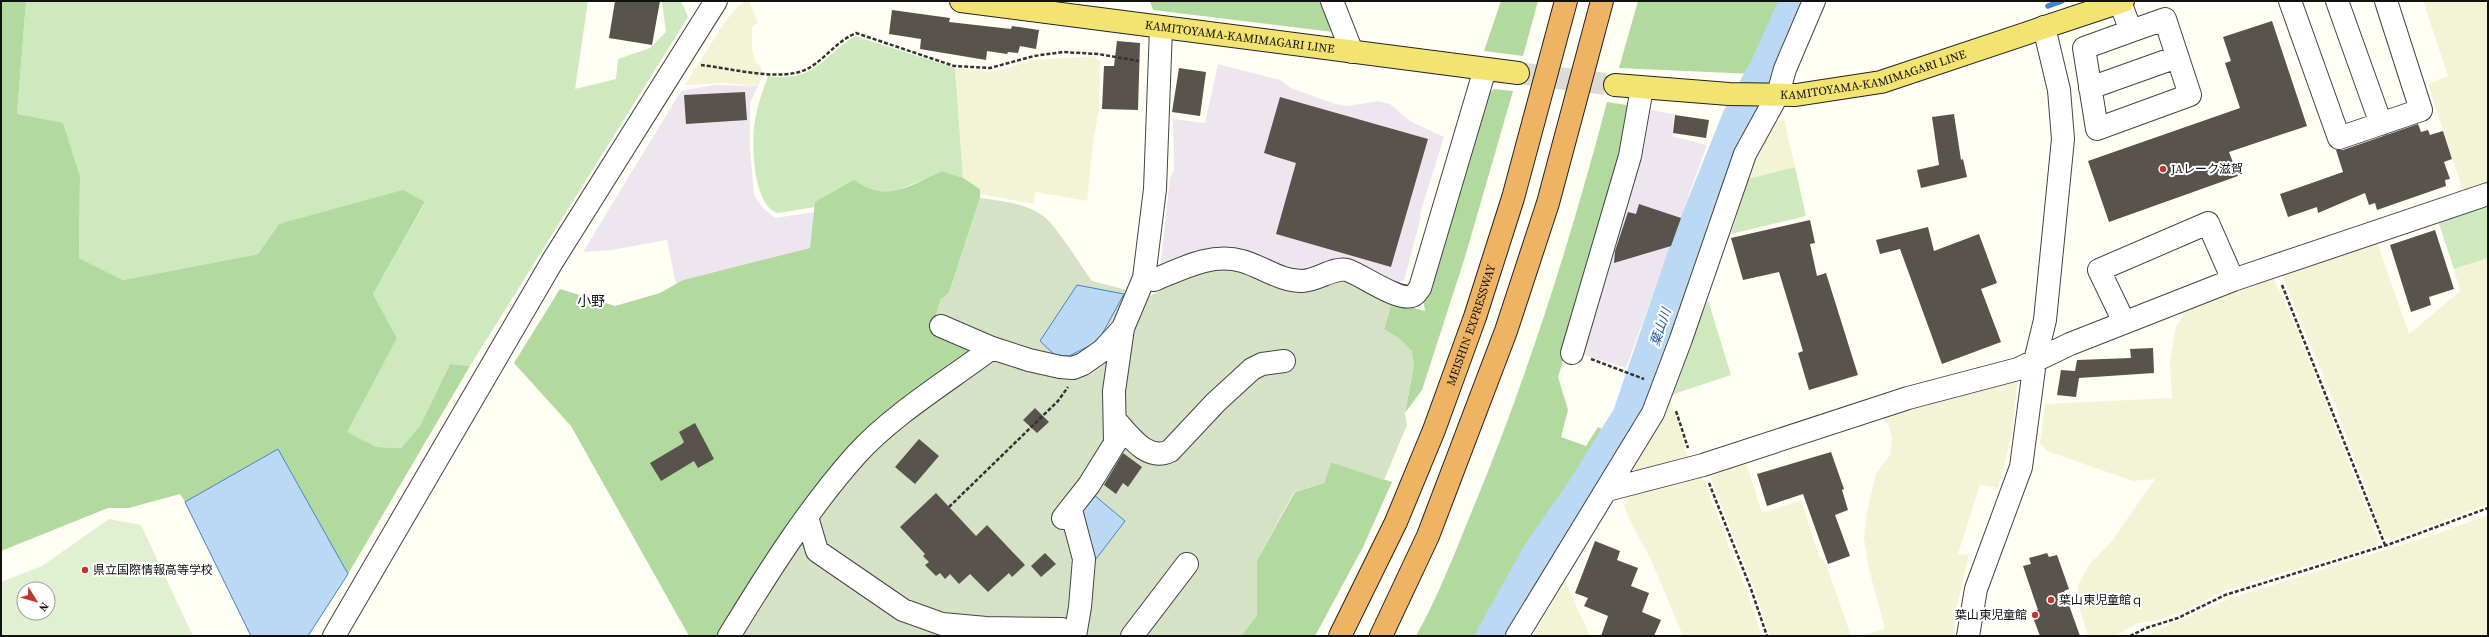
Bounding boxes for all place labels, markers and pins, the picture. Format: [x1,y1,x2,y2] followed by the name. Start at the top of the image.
[2170,161,2243,177] place label: JAレーク滋賀
[2158,164,2168,174] marker: JAレーク滋賀
[93,562,213,578] place label: 県立国際情報高等学校
[80,565,90,575] marker: 県立国際情報高等学校
[2059,592,2143,608] place label: 葉山東児童館ｑ
[2046,595,2056,605] marker: 葉山東児童館ｑ
[1955,607,2027,623] place label: 葉山東児童館
[2030,610,2040,620] marker: 葉山東児童館

